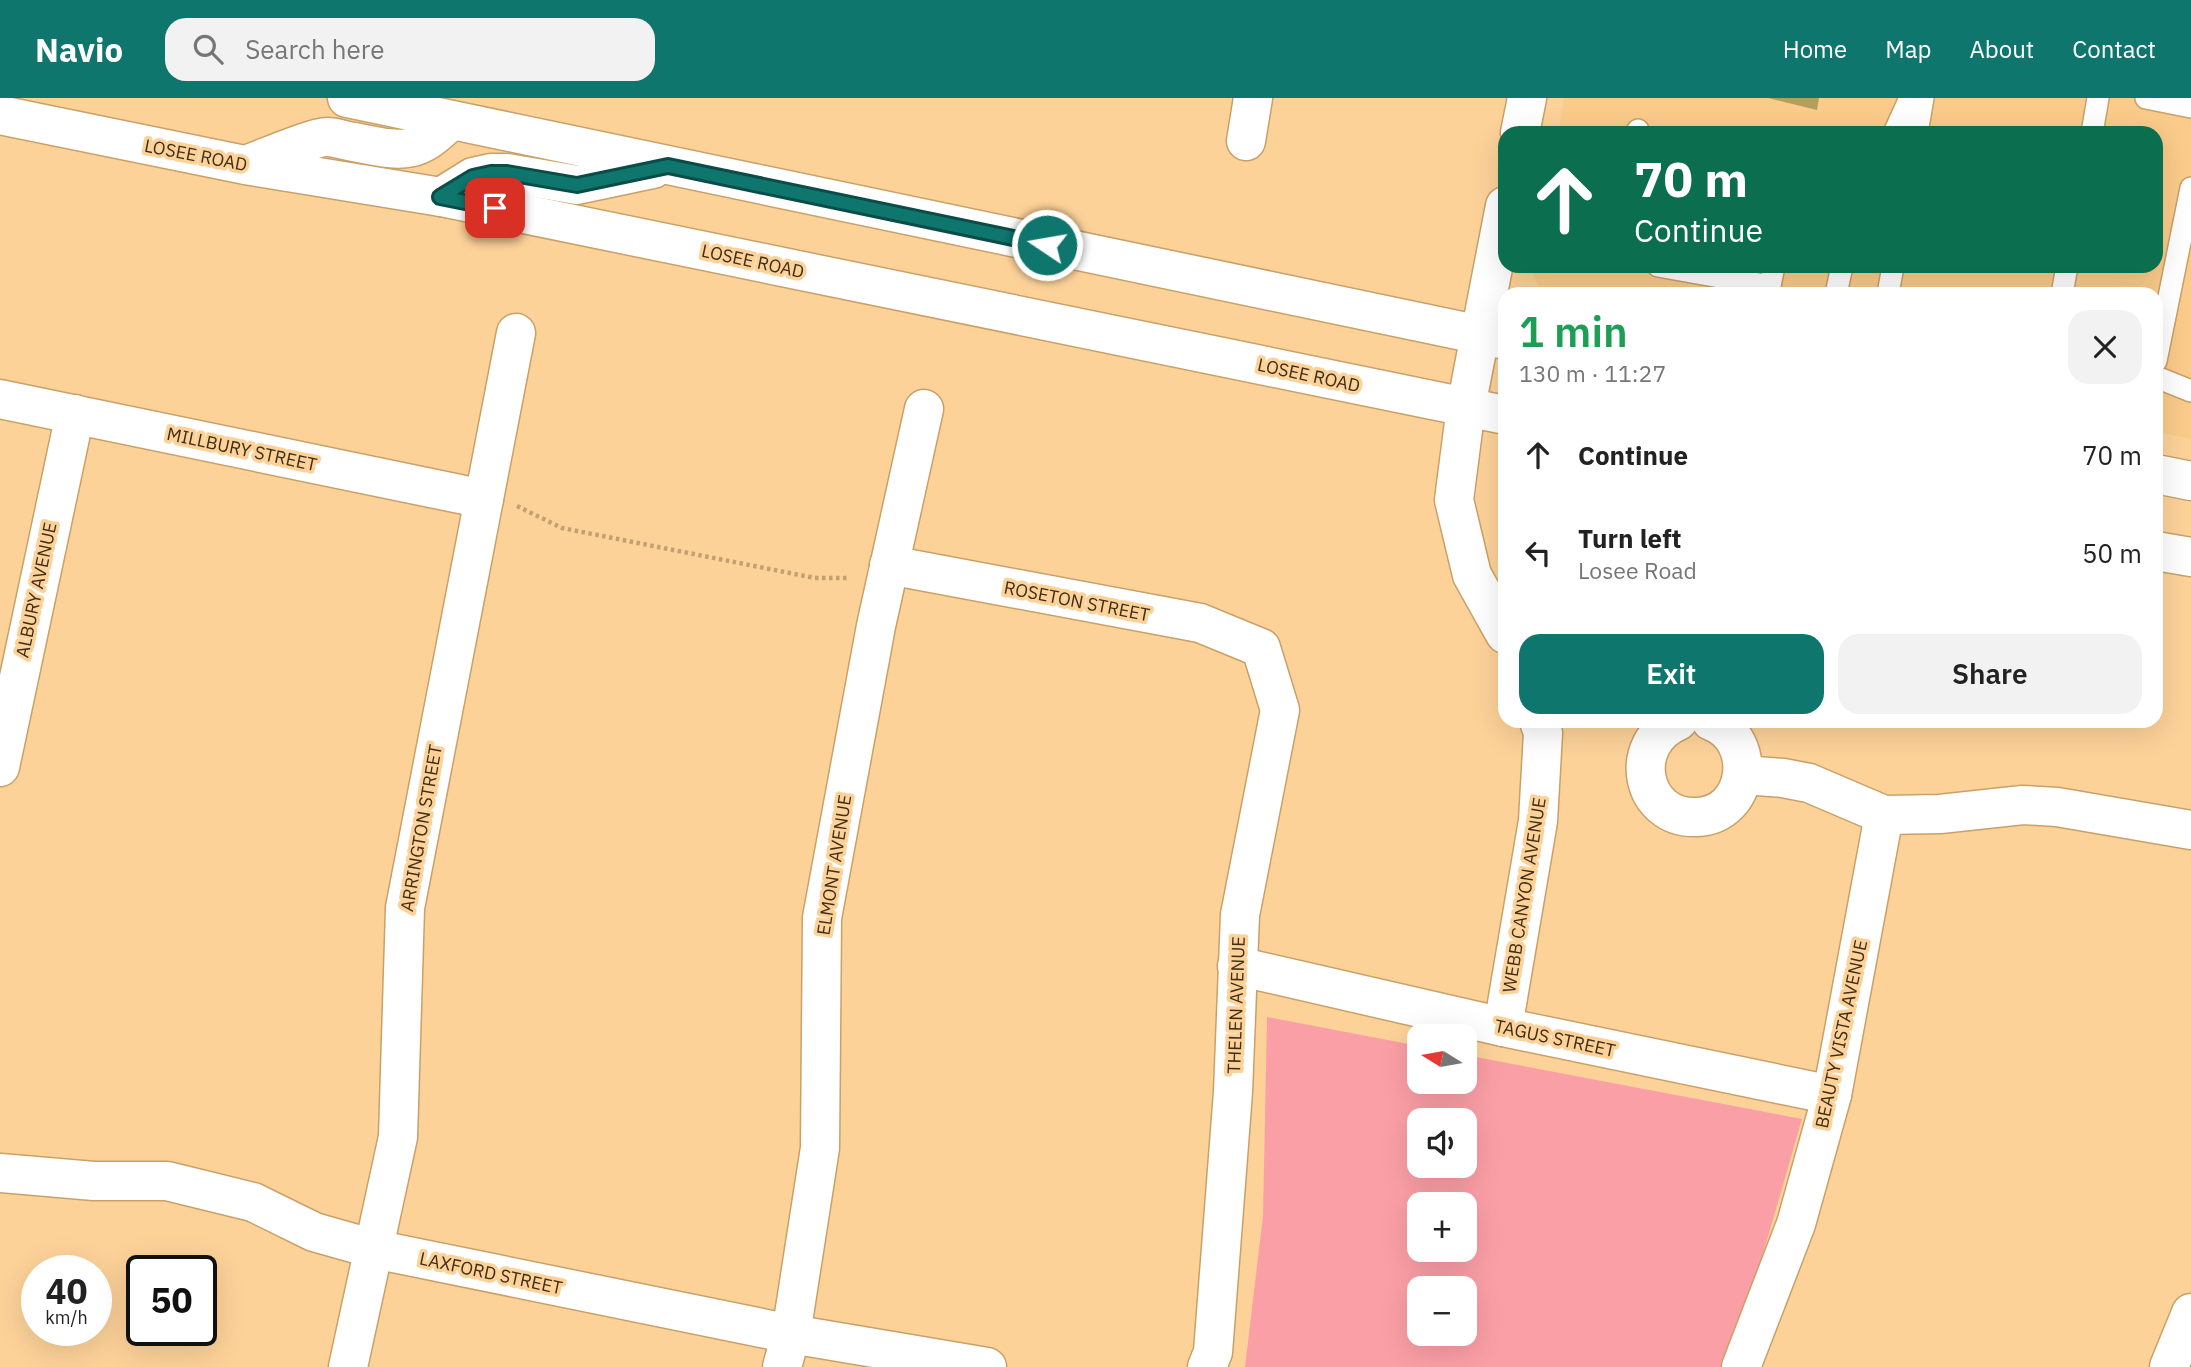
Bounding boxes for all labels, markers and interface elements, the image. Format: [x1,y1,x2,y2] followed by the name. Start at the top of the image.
[165,18,655,81] search box
[35,28,123,71] text: Navio
[189,30,227,68] icon: search
[245,32,385,66] text: Search here
[1783,33,1847,65] text: Home
[1885,33,1931,65] text: Map
[1969,33,2034,65] text: About
[2072,33,2156,65] text: Contact
[143,134,249,176] street label: LOSEE ROAD
[1634,147,1748,210] text: 70 m
[1519,154,1610,245] icon: ahead
[465,178,525,238] pin
[476,189,514,227] icon: arrive
[1010,208,1084,282] position arrow
[1634,209,1763,251] text: Continue
[700,239,806,283] street label: LOSEE ROAD
[1519,304,1628,359] text: 1 min
[2068,310,2142,384] button: close
[1256,353,1362,397] street label: LOSEE ROAD
[1519,358,1666,388] text: 130 m · 11:27
[165,422,319,476] street label: MILLBURY STREET
[1519,436,1557,474] icon: ahead
[1578,438,1688,472] text: Continue
[2082,438,2142,472] text: 70 m
[10,520,62,660] street label: ALBURY AVENUE
[1578,521,1681,555] text: Turn left
[1519,534,1557,572] icon: left
[2082,536,2142,570] text: 50 m
[1578,555,1697,585] text: Losee Road
[1002,576,1152,626] street label: ROSETON STREET
[1519,634,1824,714] button: Exit
[1838,634,2142,714] button: Share
[395,743,447,913] street label: ARRINGTON STREET
[812,793,856,937] street label: ELMONT AVENUE
[1497,796,1551,994] street label: WEBB CANYON AVENUE
[1222,936,1250,1074] street label: THELEN AVENUE
[1810,938,1872,1130] street label: BEAUTY VISTA AVENUE
[1492,1014,1618,1062] street label: TAGUS STREET
[1407,1024,1477,1094] north arrow
[1407,1024,1477,1346] map controls
[1407,1108,1477,1178] button: sound
[1407,1192,1477,1262] button: +
[417,1247,565,1299] street label: LAXFORD STREET
[126,1255,217,1346] speed limit sign: 50
[45,1268,88,1314] text: 40
[1407,1276,1477,1346] button: −
[45,1306,88,1329] text: km/h

